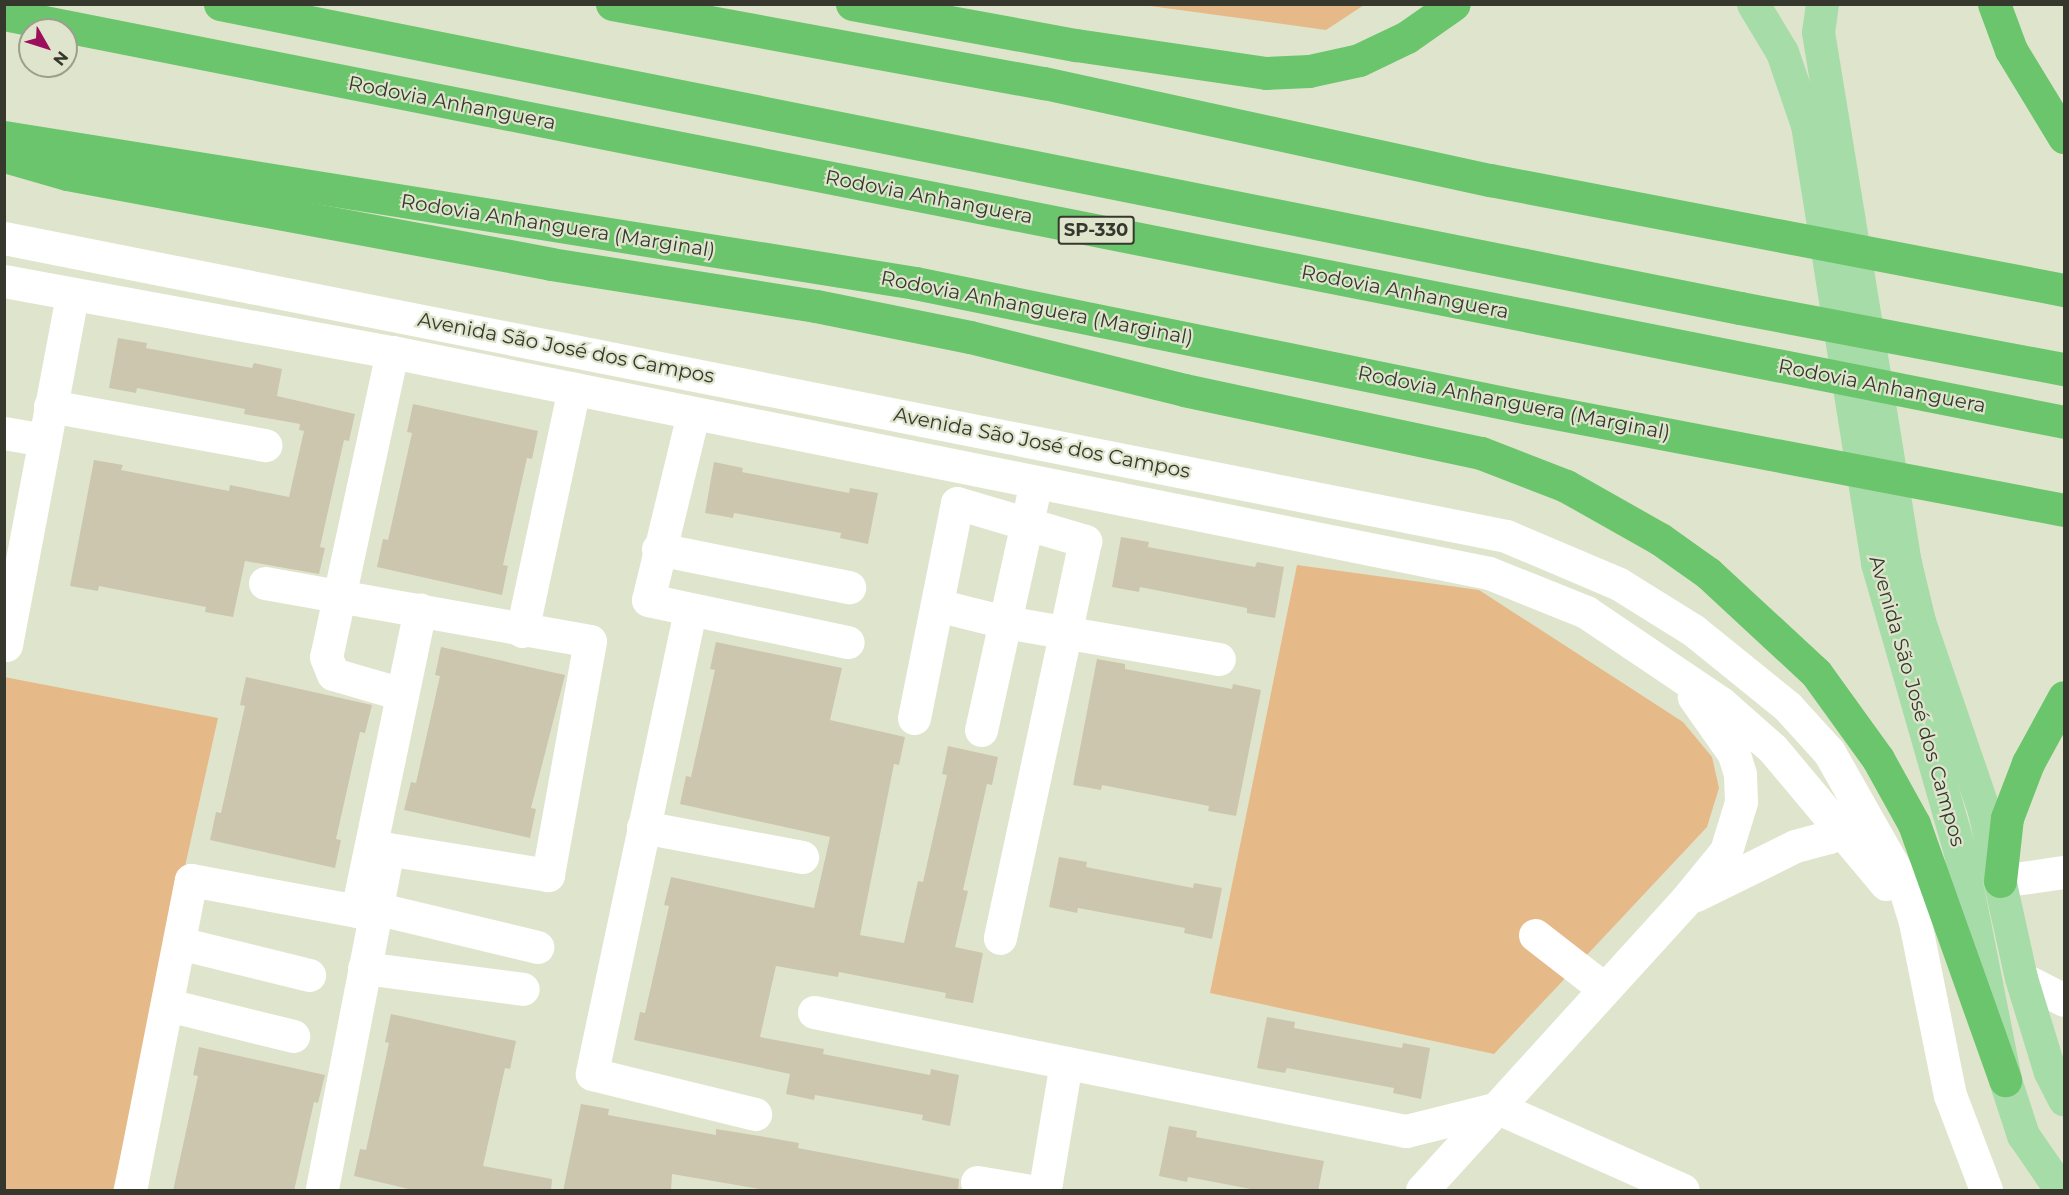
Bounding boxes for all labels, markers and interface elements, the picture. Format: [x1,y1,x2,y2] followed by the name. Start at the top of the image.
[18,18,78,78] north arrow
[49,47,72,69] text: N
[346,71,558,135] street label: Rodovia Anhanguera
[823,165,1035,229] street label: Rodovia Anhanguera
[399,189,717,263] street label: Rodovia Anhanguera (Marginal)
[1057,215,1135,245] road number: SP-330
[1299,260,1511,324] street label: Rodovia Anhanguera
[879,266,1195,350] street label: Rodovia Anhanguera (Marginal)
[416,307,716,389] street label: Avenida São José dos Campos
[1776,354,1988,418] street label: Rodovia Anhanguera
[1356,361,1672,445] street label: Rodovia Anhanguera (Marginal)
[892,402,1192,484] street label: Avenida São José dos Campos
[1864,553,1970,849] street label: Avenida São José dos Campos

